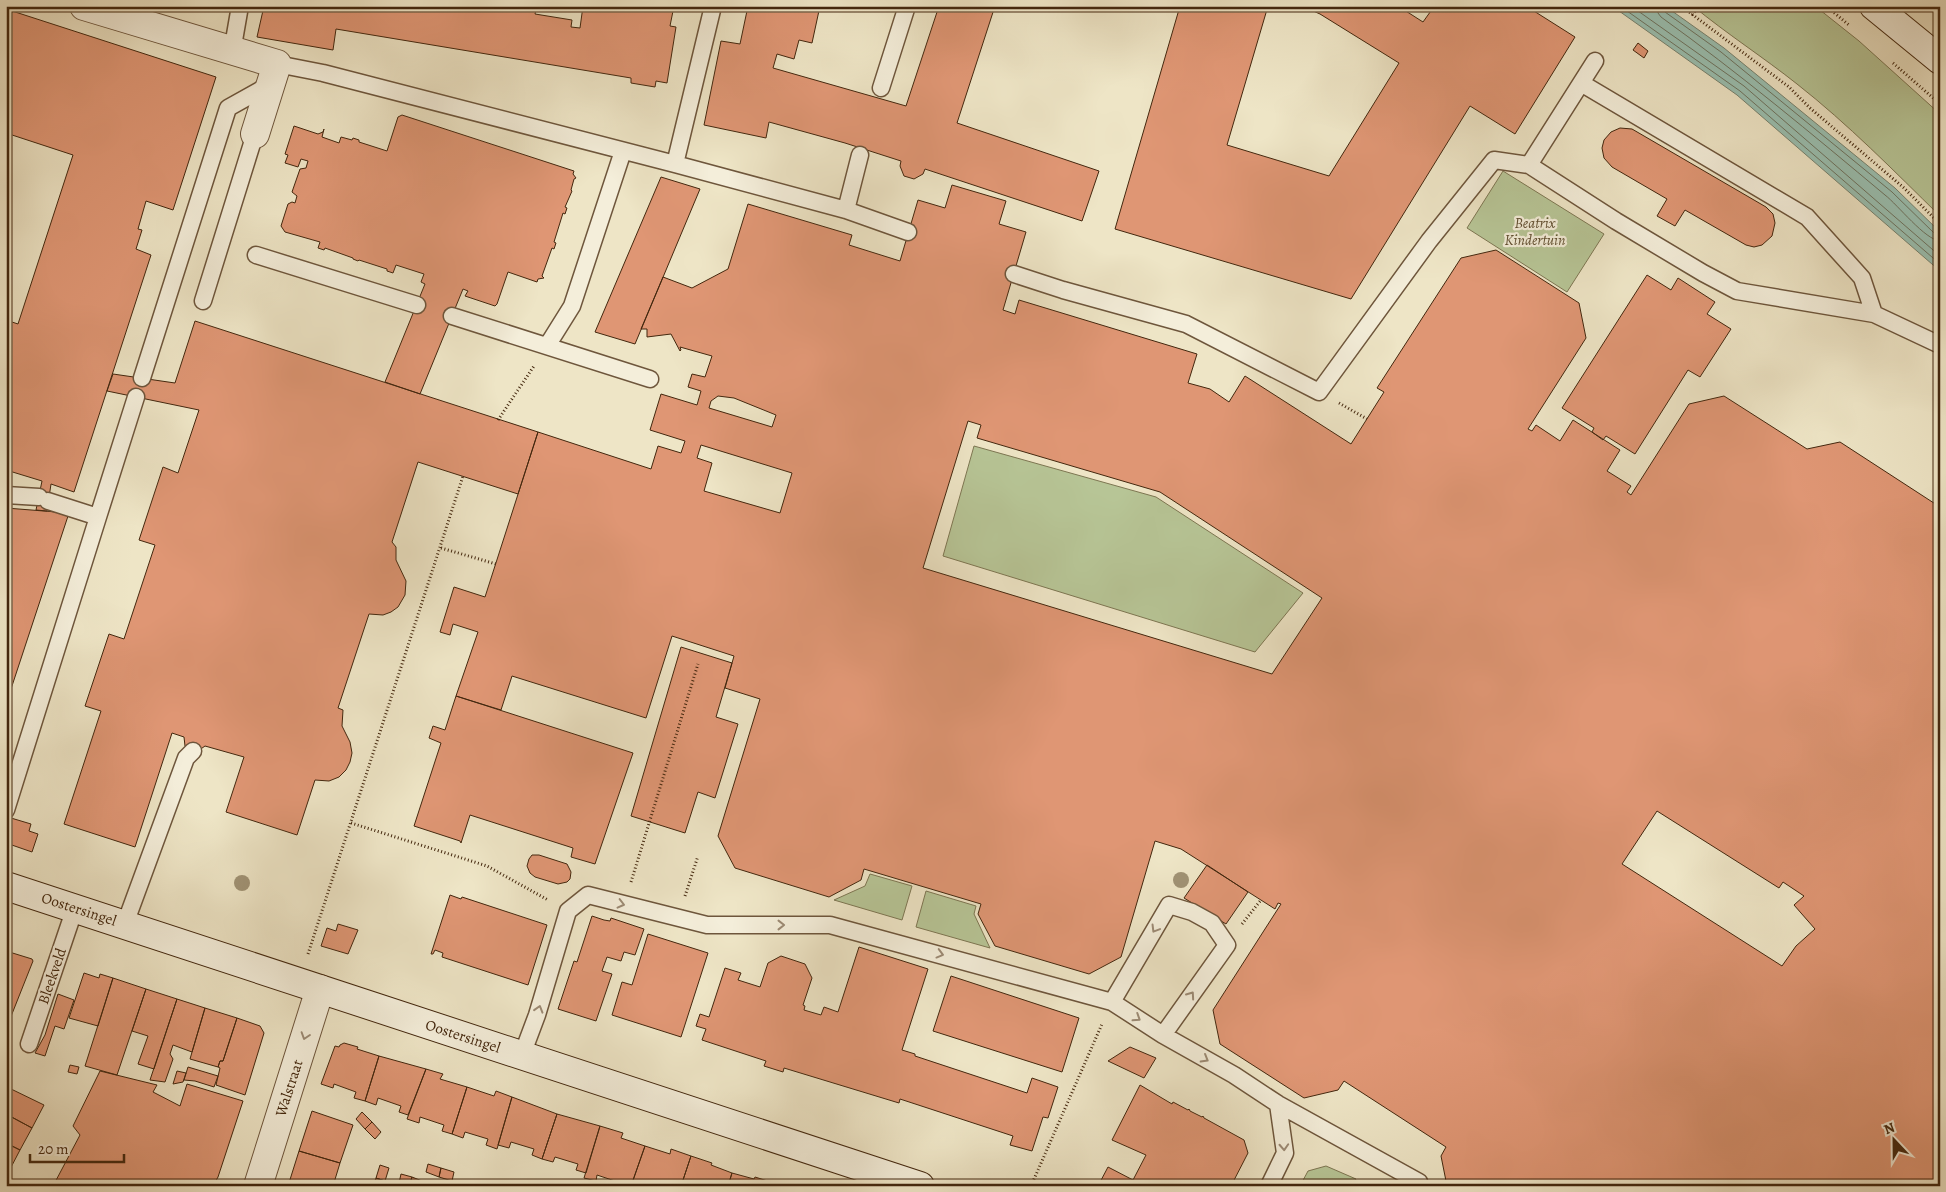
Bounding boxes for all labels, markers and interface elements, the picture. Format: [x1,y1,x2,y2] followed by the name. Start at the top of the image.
[1505,213,1565,250] park label: Beatrix Kindertuin
[39,887,119,931] street label: Oostersingel
[617,898,626,909] one-way arrow
[778,920,785,930] one-way arrow
[1152,923,1162,932] one-way arrow
[33,944,71,1007] street label: Bleekveld
[935,949,943,959] one-way arrow
[1185,991,1194,1001] one-way arrow
[533,1005,543,1014] one-way arrow
[1132,1012,1141,1022] one-way arrow
[423,1014,503,1058] street label: Oostersingel
[301,1031,311,1039] one-way arrow
[1200,1053,1209,1063] one-way arrow
[270,1057,308,1120] street label: Walstraat
[1868,1114,1918,1164] north arrow
[1881,1118,1898,1139] text: N
[30,1132,124,1164] scale bar
[38,1139,69,1159] text: 20 m
[1278,1143,1289,1151] one-way arrow

